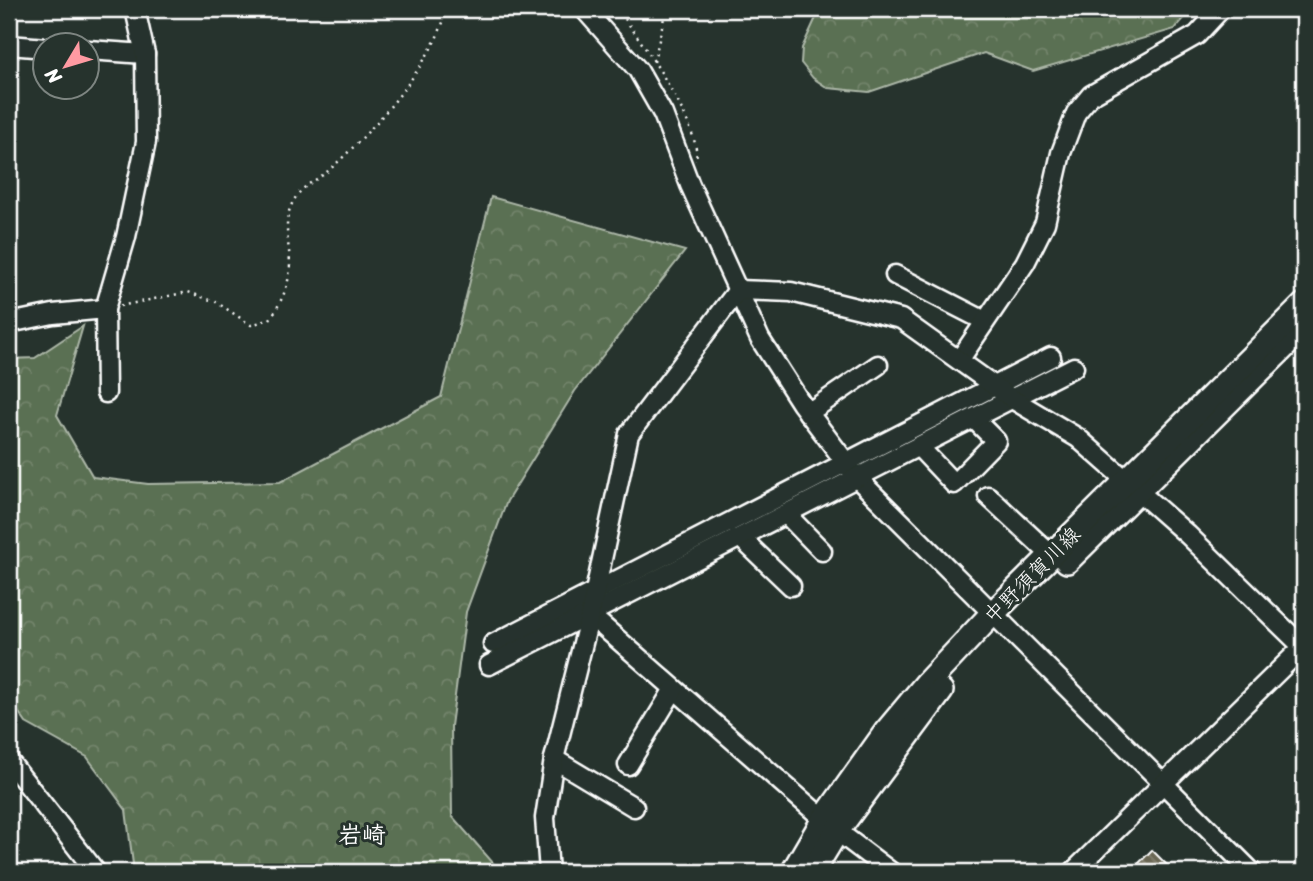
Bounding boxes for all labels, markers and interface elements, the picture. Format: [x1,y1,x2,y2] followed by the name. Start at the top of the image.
[32,32,102,102] north arrow
[35,60,71,92] text: N
[974,517,1090,633] street label: 中野須賀川線
[338,814,386,856] district label: 岩崎

